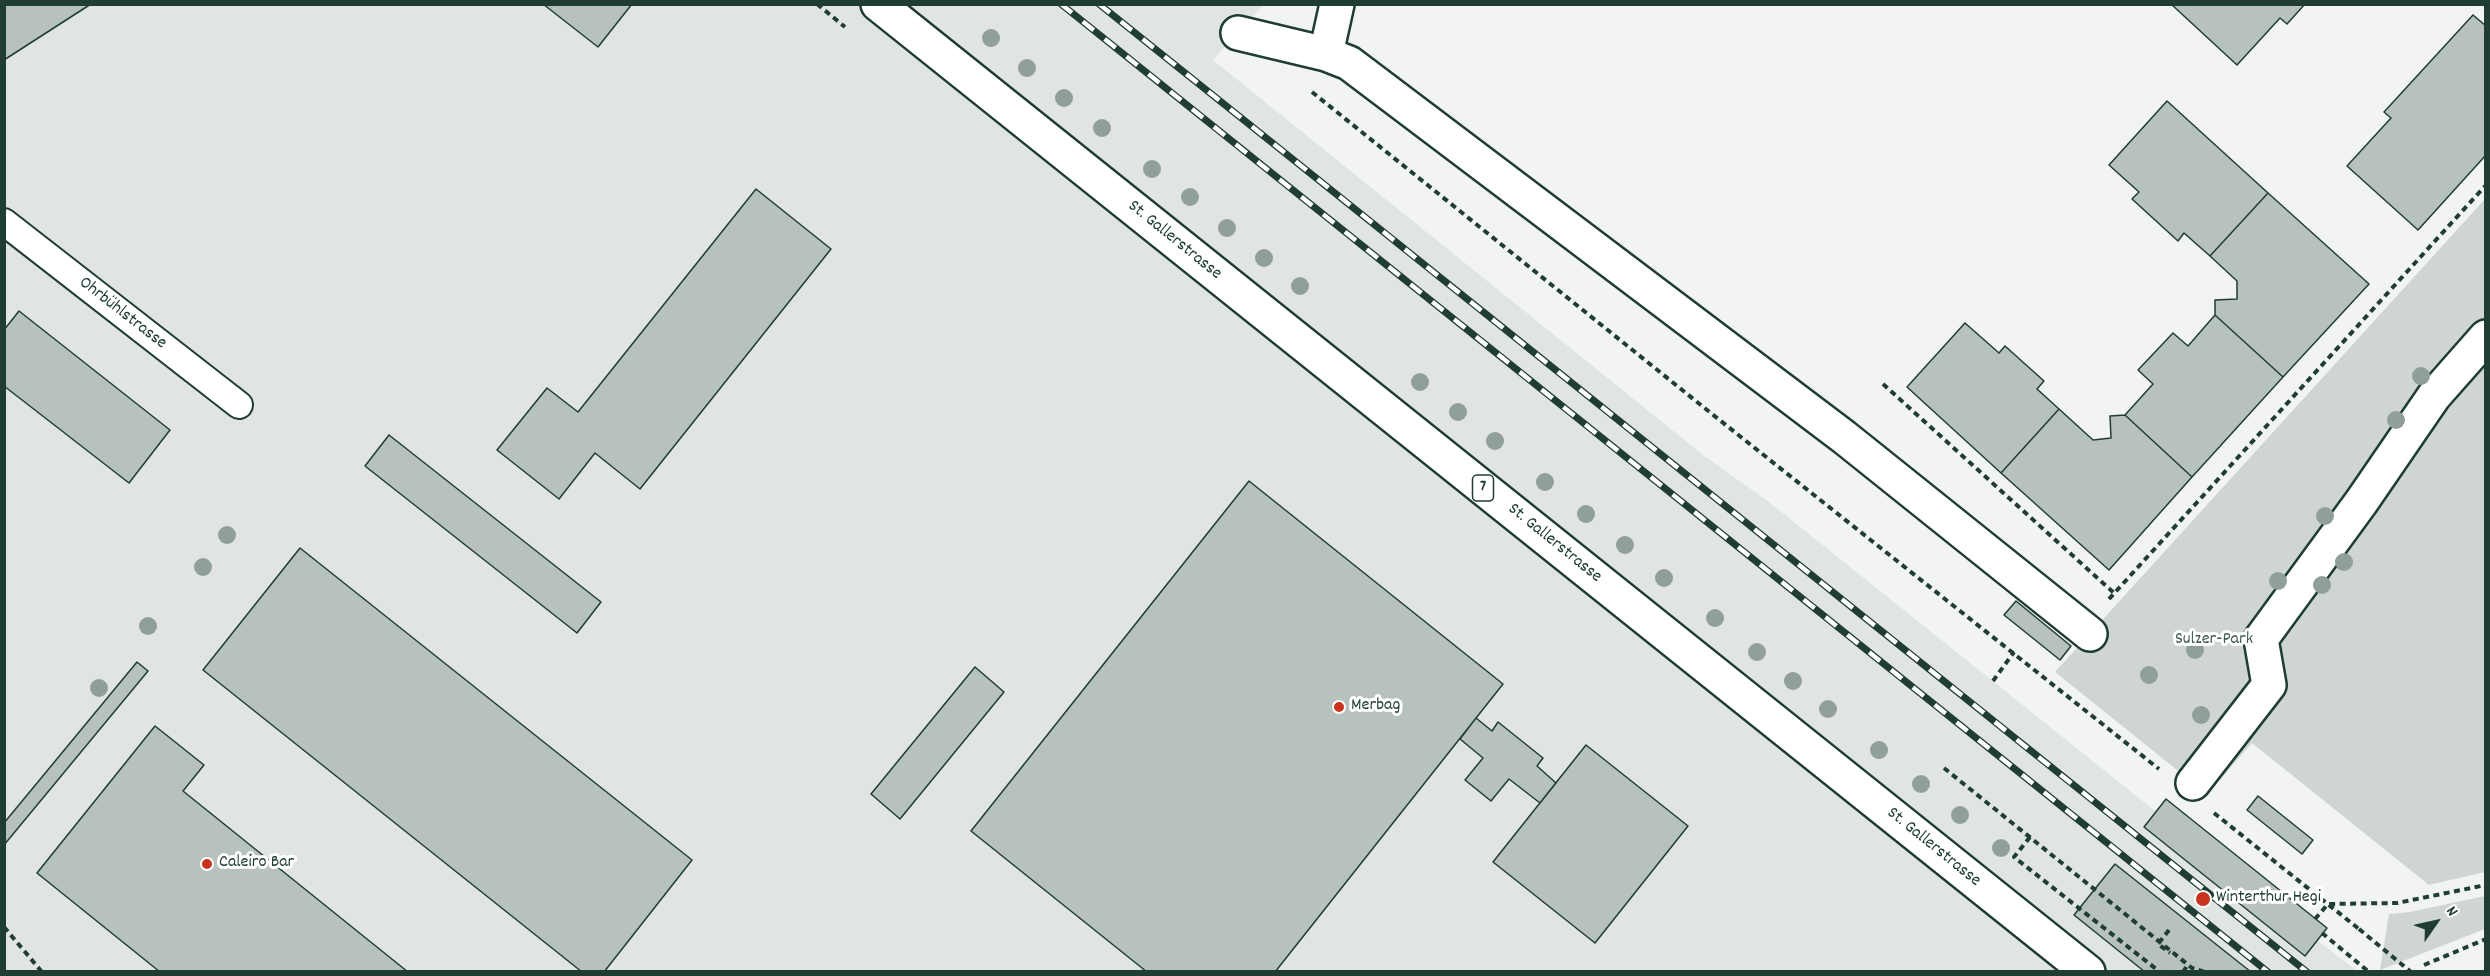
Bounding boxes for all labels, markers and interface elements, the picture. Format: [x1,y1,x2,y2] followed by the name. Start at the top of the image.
[1123,196,1225,286] street label: St. Gallerstrasse
[74,273,170,355] street label: Ohrbühlstrasse
[1472,475,1494,501] road number: 7
[1503,499,1605,589] street label: St. Gallerstrasse
[2175,630,2253,652] park label: Sulzer-Park
[1351,696,1400,718] place label: Merbag
[1332,700,1346,714] marker: Merbag
[1882,803,1984,893] street label: St. Gallerstrasse
[219,853,294,875] place label: Caleiro Bar
[200,857,214,871] marker: Caleiro Bar
[2216,888,2321,910] place label: Winterthur Hegi
[2194,890,2212,908] marker: Winterthur Hegi
[2406,892,2466,952] north arrow
[2440,902,2463,921] text: N

